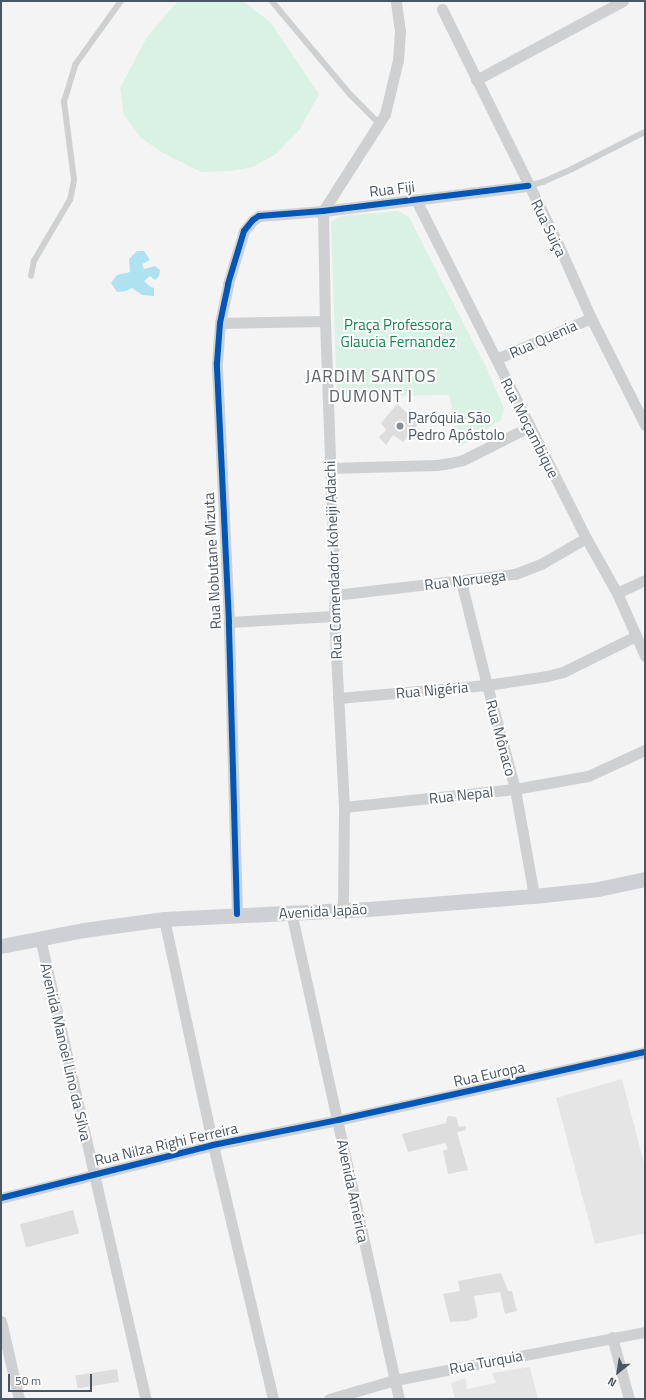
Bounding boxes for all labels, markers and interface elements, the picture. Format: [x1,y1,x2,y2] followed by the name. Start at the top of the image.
[368,177,416,201] street label: Rua Fiji
[527,196,571,260] street label: Rua Suiça
[340,315,456,350] park label: Praça Professora Glaucia Fernandez
[506,316,580,362] street label: Rua Quenia
[305,367,437,407] district label: JARDIM SANTOS DUMONT I
[497,375,563,481] street label: Rua Moçambique
[408,408,505,443] place label: Paróquia São Pedro Apóstolo
[395,421,405,431] marker: Paróquia São Pedro Apóstolo
[321,460,345,660] street label: Rua Comendador Koheiji Adachi
[199,492,225,630] street label: Rua Nobutane Mizuta
[423,566,507,594] street label: Rua Noruega
[395,678,469,702] street label: Rua Nigéria
[482,698,520,778] street label: Rua Mônaco
[428,783,494,807] street label: Rua Nepal
[278,900,368,922] street label: Avenida Japão
[37,961,95,1143] street label: Avenida Manoel Lino da Silva
[452,1058,526,1090] street label: Rua Europa
[93,1119,239,1169] street label: Rua Nilza Righi Ferreira
[333,1138,373,1244] street label: Avenida América
[448,1346,524,1378] street label: Rua Turquia
[598,1352,638,1392] north arrow
[10,1366,94,1392] scale bar
[15,1371,41,1390] text: 50 m
[605,1374,619,1391] text: N

